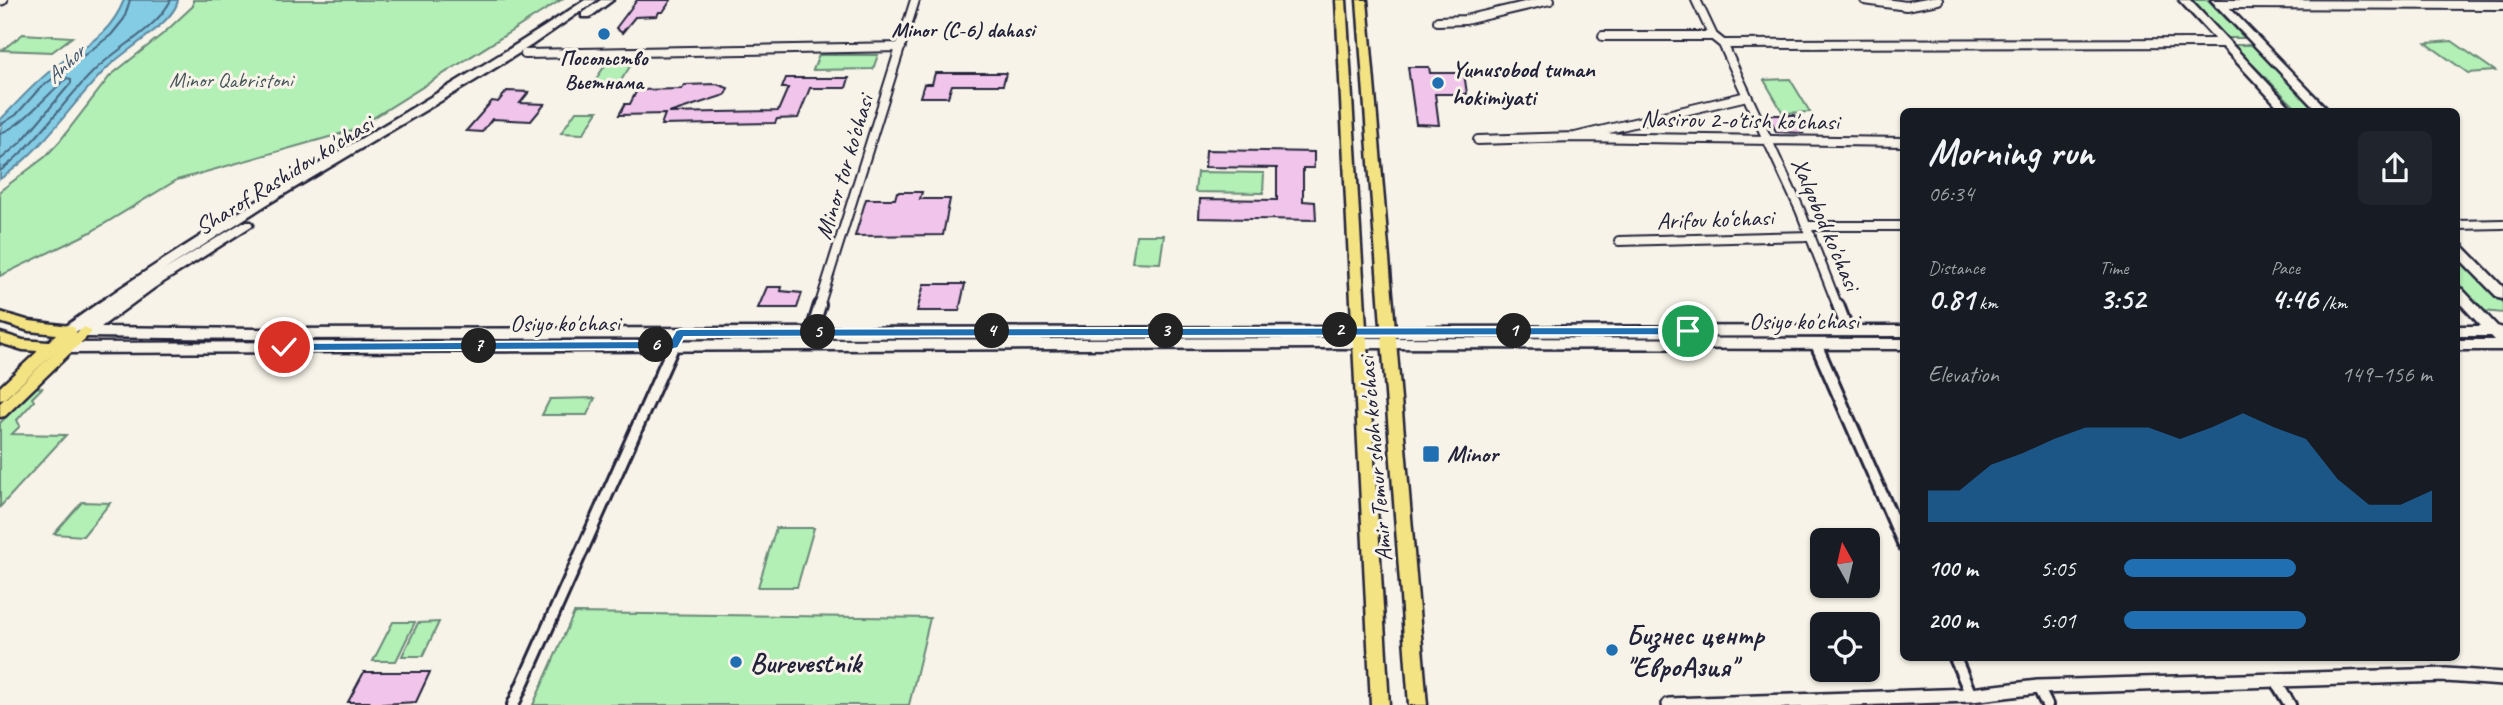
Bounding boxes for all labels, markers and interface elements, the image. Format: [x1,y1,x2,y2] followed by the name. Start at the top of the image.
[892,17,1037,43] district label: Minor (C-6) dahasi
[596,26,612,42] marker: Посольство Вьетнама
[40,37,92,89] water label: Anhor
[560,45,650,95] place label: Посольство Вьетнама
[1452,54,1596,112] place label: Yunusobod tuman hokimiyati
[169,67,296,93] park label: Minor Qabristoni
[1430,75,1446,91] marker: Yunusobod tuman hokimiyati
[808,89,881,243] street label: Minor tor ko'chasi
[1641,103,1842,137] street label: Nasirov 2-o'tish ko'chasi
[190,107,381,242] street label: Sharof Rashidov ko'chasi
[1928,129,2094,176] text: Morning run
[2358,131,2432,205] button: share
[1785,153,1868,297] street label: Xalqobod ko'chasi
[1928,179,1974,208] text: 06:34
[1656,202,1776,236] street label: Arifov ko‘chasi
[1928,256,1985,280] text: Distance
[2099,256,2128,280] text: Time
[2271,256,2300,280] text: Pace
[1928,280,1974,318] text: 0.81
[2099,280,2145,318] text: 3:52
[2271,280,2318,318] text: 4:46
[1974,291,1998,315] text: km
[2318,291,2347,315] text: /km
[1658,301,1718,361] pin
[1749,306,1861,336] street label: Osiyo ko'chasi
[510,308,622,338] street label: Osiyo ko'chasi
[1322,312,1358,348] pin: 2
[1669,312,1707,350] icon: arrive
[800,314,836,350] pin: 5
[974,314,1010,348] pin: 4
[1148,314,1184,348] pin: 3
[1496,314,1532,348] pin: 1
[254,317,314,377] pin
[1335,317,1344,341] text: 2
[987,318,996,342] text: 4
[1161,318,1170,342] text: 3
[1509,318,1518,342] text: 1
[813,319,822,343] text: 5
[265,328,303,366] icon: check
[462,328,496,364] pin: 7
[638,328,674,362] pin: 6
[651,332,660,356] text: 6
[474,333,483,357] text: 7
[1351,353,1399,563] street label: Amir Temur shoh ko'chasi
[1928,360,1999,389] text: Elevation
[2341,360,2432,389] text: 149–156 m
[1447,439,1500,469] place label: Minor
[1421,444,1441,464] marker: Minor
[1810,528,1880,598] north arrow
[1810,528,1880,682] map controls
[1928,554,1978,583] text: 100 m
[2040,554,2076,583] text: 5:05
[1928,606,1978,635] text: 200 m
[2040,606,2076,635] text: 5:01
[1810,612,1880,682] button: locate
[1626,617,1766,684] place label: Бизнес центр "ЕвроАзия"
[1604,642,1620,658] marker: Бизнес центр "ЕвроАзия"
[750,645,863,680] place label: Burevestnik
[728,654,744,670] marker: Burevestnik

